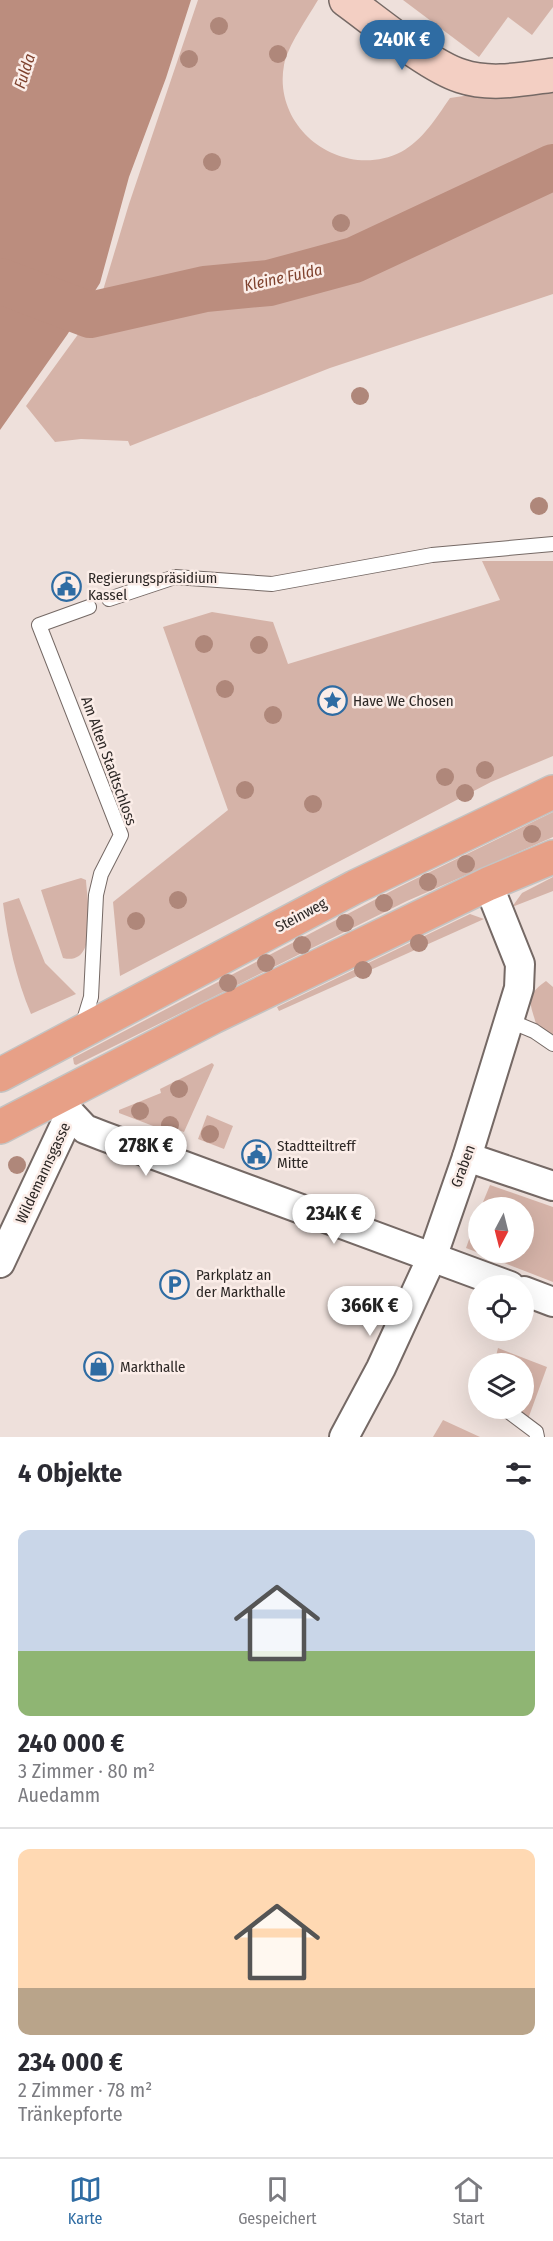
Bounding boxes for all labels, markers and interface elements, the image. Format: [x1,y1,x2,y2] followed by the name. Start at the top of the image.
[353,20,451,71] pin: 240K €
[374,27,430,51] text: 240K €
[10,51,39,91] water label: Fulda
[242,260,324,295] water label: Kleine Fulda
[88,569,217,604] place label: Regierungspräsidium Kassel
[51,571,83,603] public building icon: Regierungspräsidium Kassel
[316,685,348,717] place icon: Have We Chosen
[353,692,454,710] place label: Have We Chosen
[77,694,141,828] street label: Am Alten Stadtschloss
[272,894,330,936] street label: Steinweg
[12,1120,74,1226] street label: Wildemannsgasse
[97,1126,195,1177] pin: 278K €
[119,1133,173,1157] text: 278K €
[277,1137,357,1172] place label: Stadtteiltreff Mitte
[240,1139,272,1171] public building icon: Stadtteiltreff Mitte
[447,1142,479,1190] street label: Graben
[285,1194,383,1245] pin: 234K €
[468,1197,534,1263] north arrow
[468,1197,534,1419] map controls
[306,1201,362,1225] text: 234K €
[196,1266,286,1301] place label: Parkplatz an der Markthalle
[159,1268,191,1300] parking icon: Parkplatz an der Markthalle
[468,1275,534,1341] button: locate
[321,1286,419,1337] pin: 366K €
[342,1293,398,1317] text: 366K €
[83,1351,115,1383] shop icon: Markthalle
[468,1353,534,1419] button: layers
[120,1358,186,1376] place label: Markthalle
[502,1457,535,1490] icon: filters
[18,1458,122,1489] text: 4 Objekte
[223,1569,331,1677] icon: home
[18,1728,124,1759] text: 240 000 €
[18,1759,155,1783] text: 3 Zimmer · 80 m²
[18,1783,100,1807] text: Auedamm
[223,1888,331,1996] icon: home
[18,2047,123,2078] text: 234 000 €
[18,2078,152,2102] text: 2 Zimmer · 78 m²
[18,2102,123,2126] text: Tränkepforte
[68,2173,103,2228] tab: Karte
[238,2173,317,2228] tab: Gespeichert
[452,2173,485,2228] tab: Start

